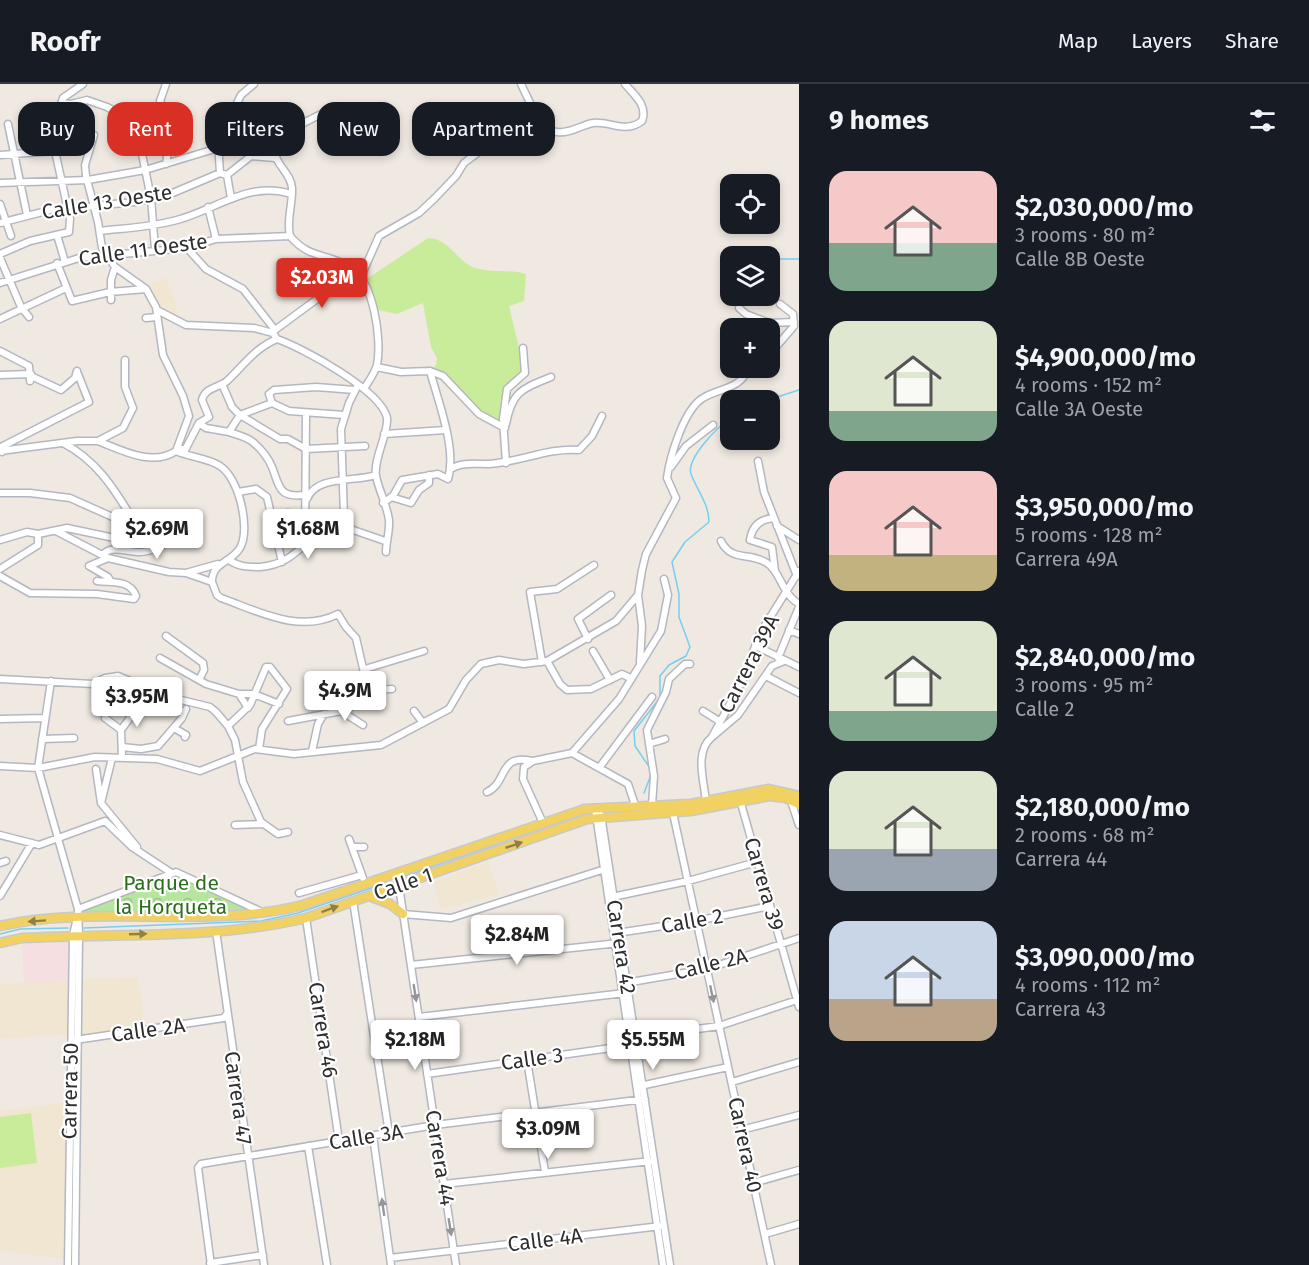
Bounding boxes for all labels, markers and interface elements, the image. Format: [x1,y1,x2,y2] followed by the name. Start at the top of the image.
[30,25,101,58] text: Roofr
[1058,28,1098,54] text: Map
[1131,28,1192,54] text: Layers
[1225,28,1279,54] text: Share
[18,102,95,156] chip: Buy
[107,102,193,156] chip: Rent
[205,102,305,156] chip: Filters
[317,102,400,156] chip: New
[412,102,555,156] chip: Apartment
[1246,104,1279,137] icon: filters
[829,105,929,136] text: 9 homes
[720,174,780,450] map controls
[720,174,780,234] button: locate
[40,179,174,225] street label: Calle 13 Oeste
[1015,192,1193,223] text: $2,030,000/mo
[877,195,949,267] icon: home
[1015,223,1155,247] text: 3 rooms · 80 m²
[77,228,209,272] street label: Calle 11 Oeste
[720,246,780,306] button: layers
[1015,247,1145,271] text: Calle 8B Oeste
[273,258,371,309] pin: $2.03M
[290,265,354,289] text: $2.03M
[720,318,780,378] button: +
[1015,342,1196,373] text: $4,900,000/mo
[877,345,949,417] icon: home
[1015,373,1162,397] text: 4 rooms · 152 m²
[720,390,780,450] button: −
[1015,397,1143,421] text: Calle 3A Oeste
[1015,492,1194,523] text: $3,950,000/mo
[877,495,949,567] icon: home
[108,509,206,560] pin: $2.69M
[259,509,357,560] pin: $1.68M
[125,516,189,540] text: $2.69M
[277,516,339,540] text: $1.68M
[1015,523,1163,547] text: 5 rooms · 128 m²
[1015,547,1118,571] text: Carrera 49A
[713,610,785,718] street label: Carrera 39A
[1015,642,1195,673] text: $2,840,000/mo
[877,645,949,717] icon: home
[303,671,387,722] pin: $4.9M
[1015,673,1154,697] text: 3 rooms · 95 m²
[88,677,186,728] pin: $3.95M
[318,678,372,702] text: $4.9M
[105,684,169,708] text: $3.95M
[1015,697,1074,721] text: Calle 2
[1015,792,1190,823] text: $2,180,000/mo
[877,795,949,867] icon: home
[1015,823,1155,847] text: 2 rooms · 68 m²
[738,834,790,934] street label: Carrera 39
[505,840,523,850] one-way arrow
[1015,847,1107,871] text: Carrera 44
[370,862,436,906] street label: Calle 1
[115,870,227,920] park label: Parque de la Horqueta
[601,898,641,996] street label: Carrera 42
[659,903,725,939] street label: Calle 2
[321,904,339,914] one-way arrow
[468,915,566,966] pin: $2.84M
[27,916,46,925] one-way arrow
[485,922,549,946] text: $2.84M
[128,929,147,938] one-way arrow
[672,942,750,986] street label: Calle 2A
[1015,942,1195,973] text: $3,090,000/mo
[877,945,949,1017] icon: home
[1015,973,1161,997] text: 4 rooms · 112 m²
[303,980,343,1080] street label: Carrera 46
[411,984,420,1003] one-way arrow
[708,984,717,1003] one-way arrow
[1015,997,1106,1021] text: Carrera 43
[109,1012,187,1048] street label: Calle 2A
[366,1020,464,1071] pin: $2.18M
[604,1020,702,1071] pin: $5.55M
[385,1027,445,1051] text: $2.18M
[621,1027,685,1051] text: $5.55M
[56,1042,84,1140] street label: Carrera 50
[499,1042,565,1076] street label: Calle 3
[219,1049,257,1147] street label: Carrera 47
[722,1095,768,1195] street label: Carrera 40
[420,1108,460,1208] street label: Carrera 44
[499,1109,597,1160] pin: $3.09M
[516,1116,580,1140] text: $3.09M
[327,1118,405,1156] street label: Calle 3A
[378,1198,388,1217] one-way arrow
[446,1218,455,1237] one-way arrow
[506,1223,584,1257] street label: Calle 4A

